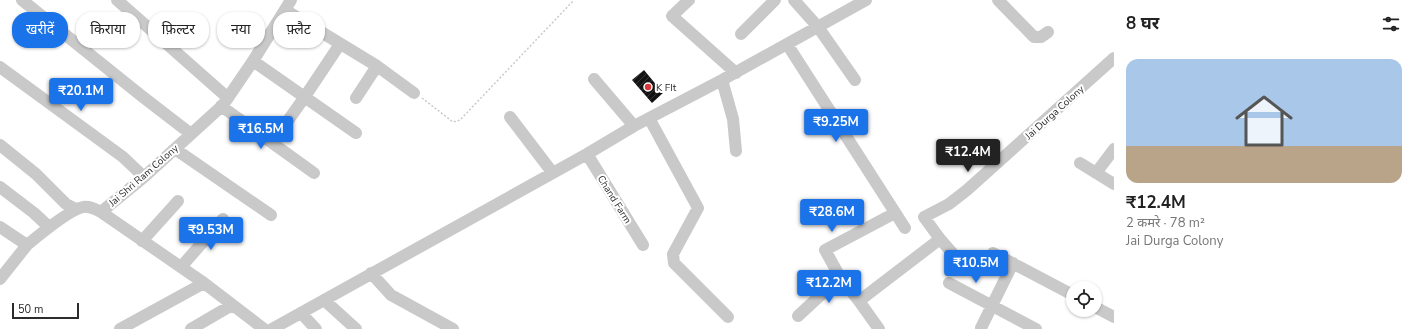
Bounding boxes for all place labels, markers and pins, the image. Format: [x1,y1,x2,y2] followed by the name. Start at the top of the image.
[48,78,114,112] pin: ₹20.1M
[656,81,677,95] place label: K FIt
[643,82,653,92] marker: K FIt
[803,109,869,143] pin: ₹9.25M
[228,116,294,150] pin: ₹16.5M
[935,139,1001,173] pin: ₹12.4M
[799,199,865,233] pin: ₹28.6M
[178,217,244,251] pin: ₹9.53M
[943,250,1009,284] pin: ₹10.5M
[796,270,862,304] pin: ₹12.2M

